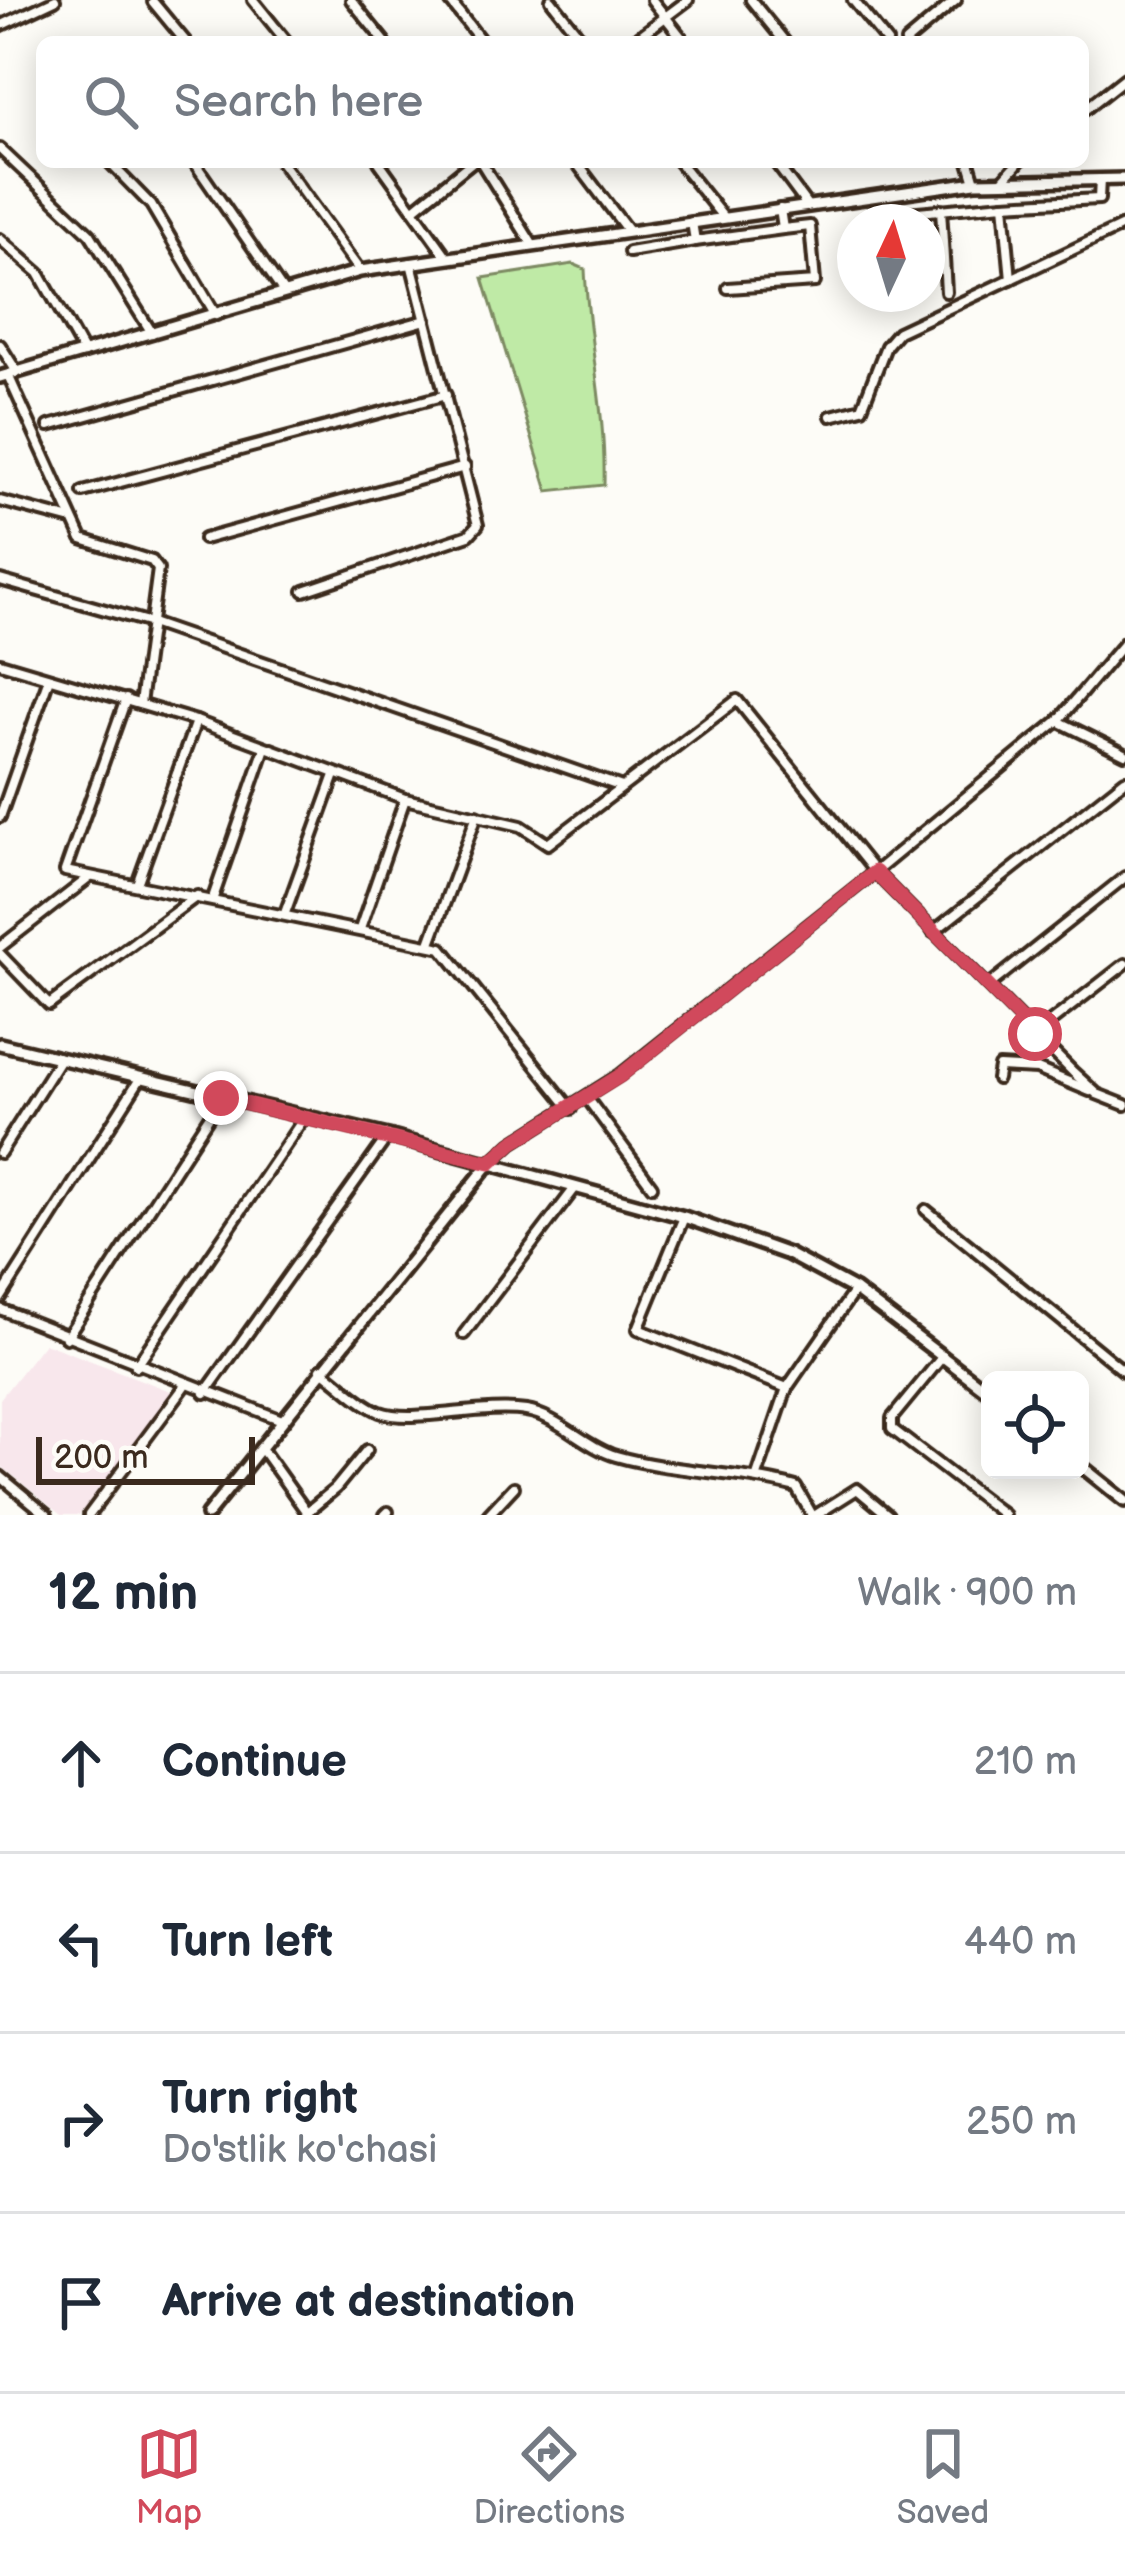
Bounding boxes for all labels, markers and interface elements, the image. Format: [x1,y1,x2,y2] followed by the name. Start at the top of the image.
[36,36,1089,168] search box
[78,69,144,135] icon: search
[174,75,423,130] text: Search here
[837,204,945,312] north arrow
[1008,1007,1062,1061] route start
[194,1071,248,1125] route end
[981,1371,1089,1479] map controls
[981,1371,1089,1479] button: locate
[36,1431,255,1484] scale bar
[54,1438,148,1478] text: 200 m
[48,1563,198,1624] text: 12 min
[857,1570,1077,1617] text: Walk · 900 m
[48,1730,114,1796] icon: ahead
[162,1735,347,1790] text: Continue
[974,1739,1077,1786] text: 210 m
[48,1910,114,1976] icon: left
[162,1915,333,1970] text: Turn left
[964,1919,1077,1966] text: 440 m
[162,2072,358,2127] text: Turn right
[48,2090,114,2156] icon: right
[966,2099,1077,2146] text: 250 m
[162,2127,437,2174] text: Do'stlik ko'chasi
[48,2270,114,2336] icon: arrive
[162,2275,575,2330] text: Arrive at destination
[136,2421,202,2533] tab: Map
[473,2421,625,2533] tab: Directions
[897,2421,989,2533] tab: Saved

